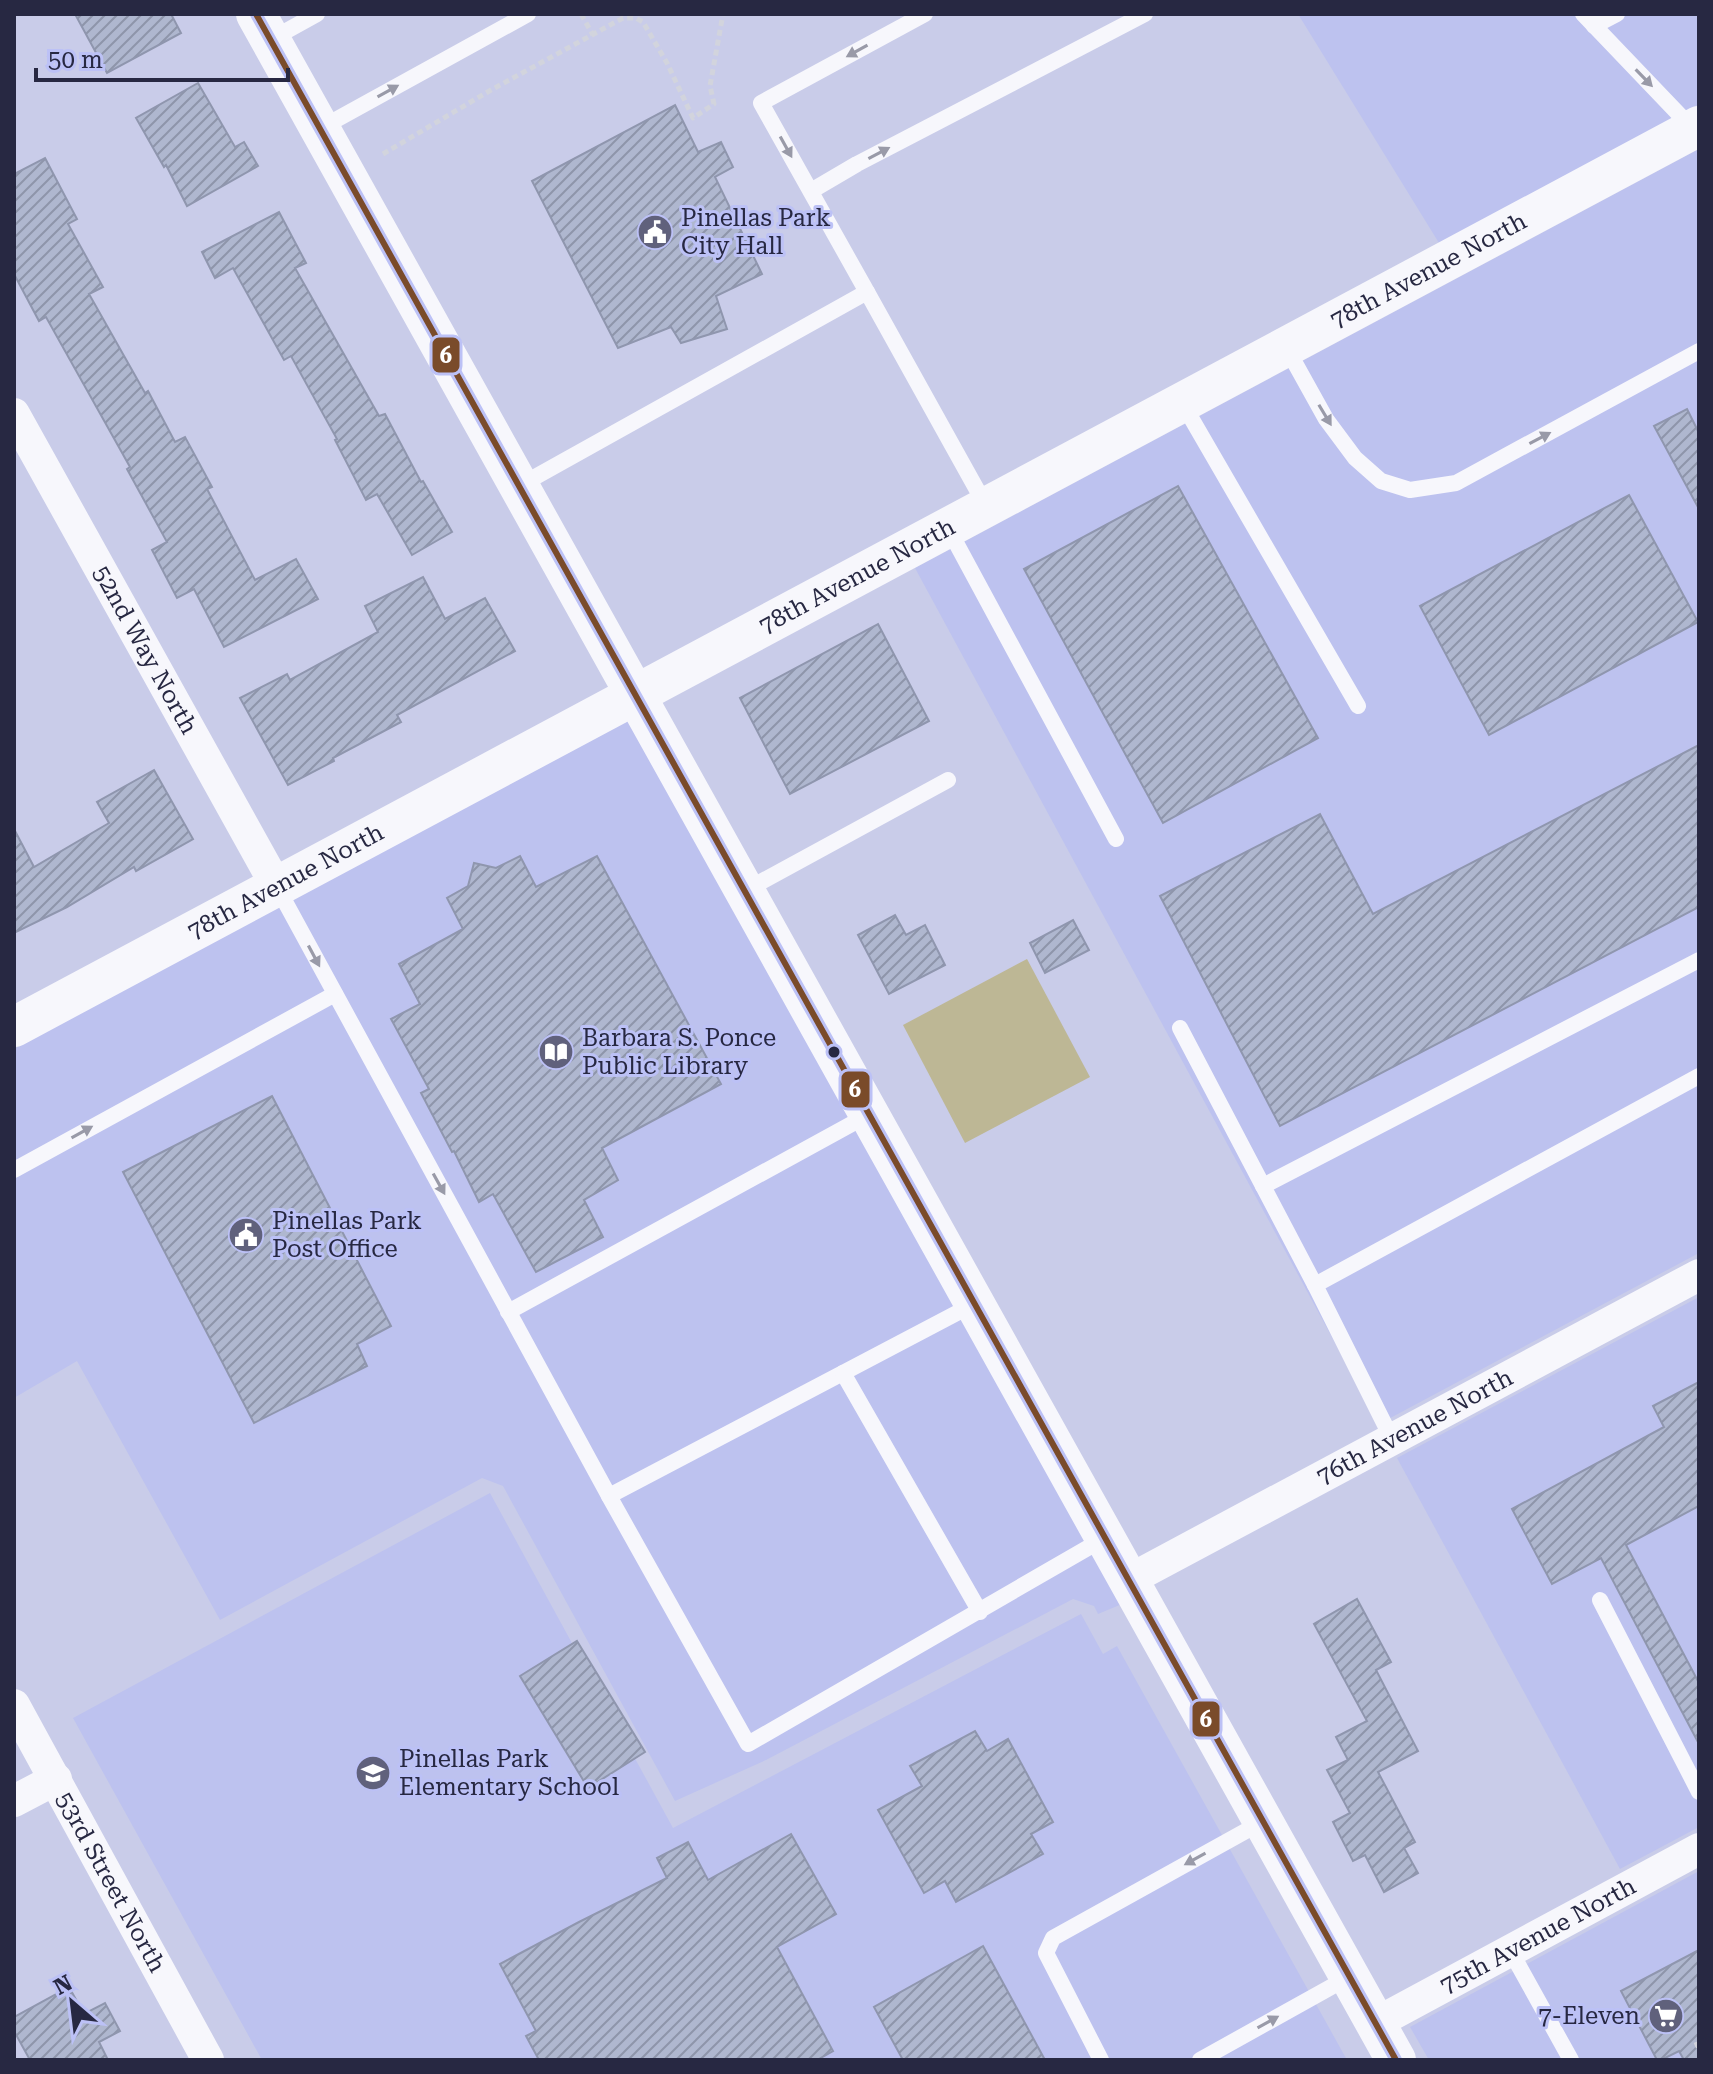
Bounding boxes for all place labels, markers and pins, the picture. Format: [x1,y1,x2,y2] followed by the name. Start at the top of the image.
[681,204,831,260] place label: Pinellas Park City Hall
[636,213,674,251] public building icon: Pinellas Park City Hall
[582,1024,776,1080] place label: Barbara S. Ponce Public Library
[537,1033,575,1071] library icon: Barbara S. Ponce Public Library
[826,1044,842,1060] unlabelled marker
[272,1207,422,1263] place label: Pinellas Park Post Office
[227,1216,265,1254] public building icon: Pinellas Park Post Office
[399,1745,619,1801] place label: Pinellas Park Elementary School
[354,1754,392,1792] school or university icon: Pinellas Park Elementary School
[1647,1997,1685,2035] supermarket icon: 7-Eleven
[1538,2002,1640,2030] place label: 7-Eleven

